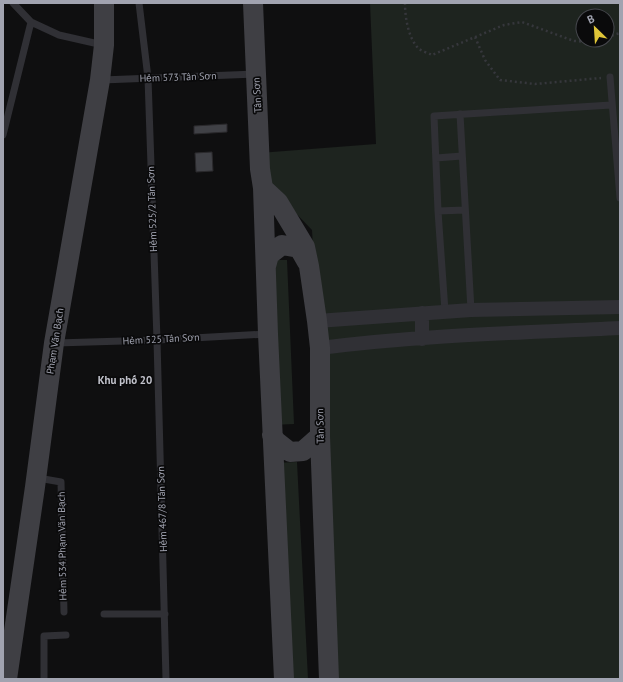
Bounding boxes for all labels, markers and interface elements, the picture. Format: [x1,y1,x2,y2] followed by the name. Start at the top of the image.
[575,8,615,48] north arrow
[585,11,597,27] text: B
[139,69,217,85] street label: Hẻm 573 Tân Sơn
[250,77,264,113] street label: Tân Sơn
[144,166,160,252] street label: Hẻm 525/2 Tân Sơn
[43,307,67,375] street label: Phạm Văn Bạch
[122,330,200,348] street label: Hẻm 525 Tân Sơn
[98,373,152,387] district label: Khu phố 20
[313,408,327,444] street label: Tân Sơn
[154,466,170,552] street label: Hẻm 467/8 Tân Sơn
[55,491,69,601] street label: Hẻm 534 Phạm Văn Bạch

